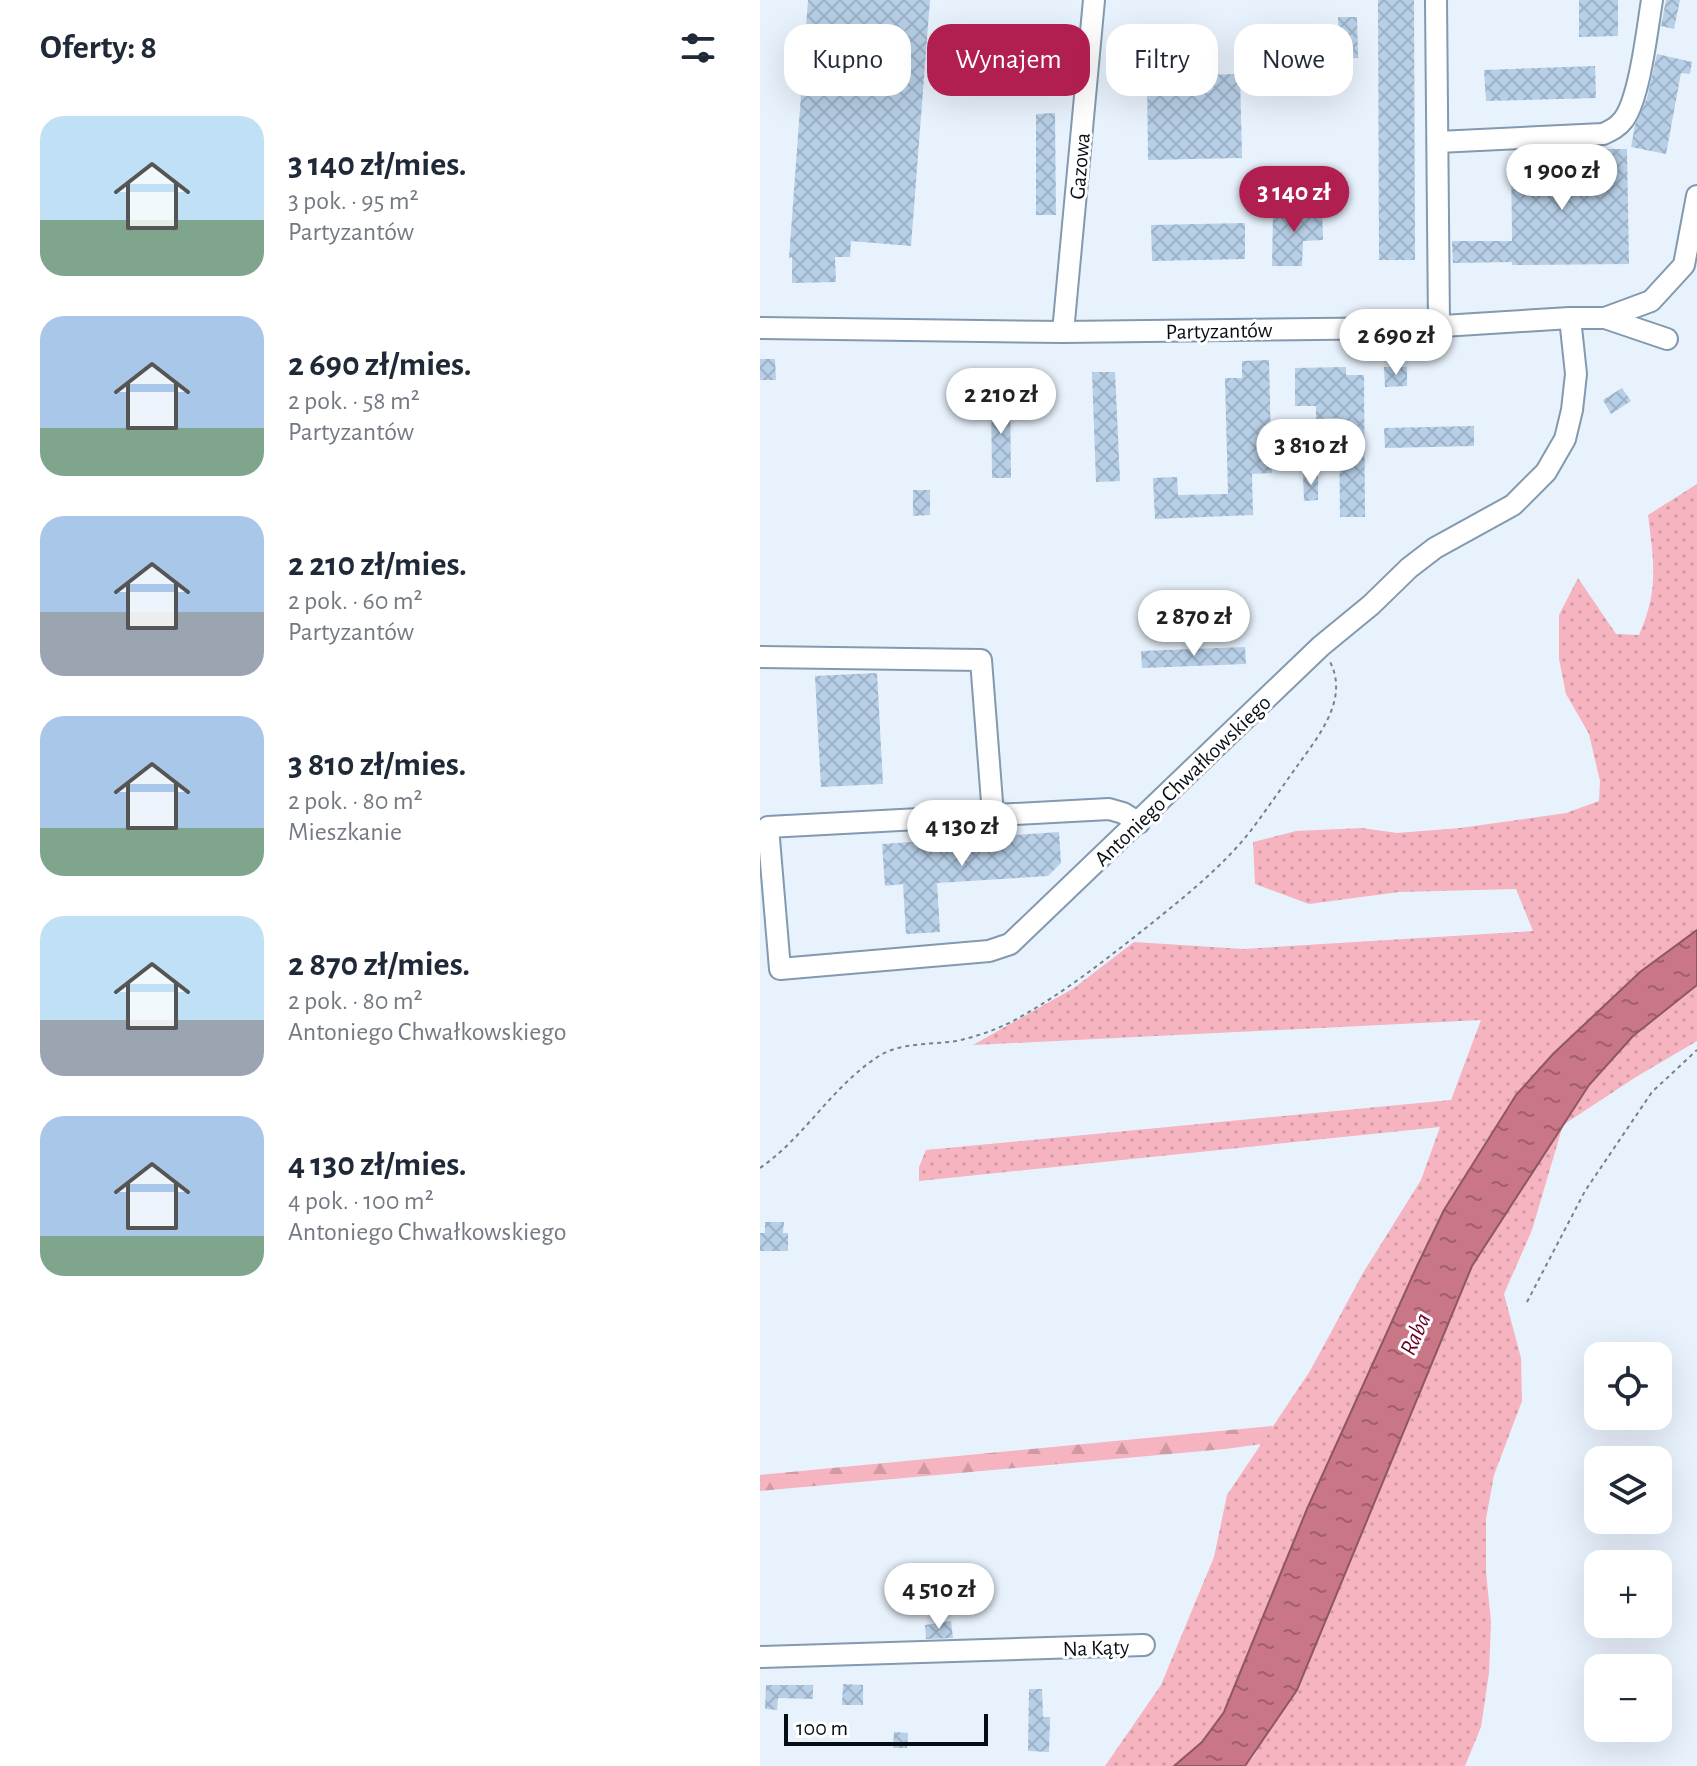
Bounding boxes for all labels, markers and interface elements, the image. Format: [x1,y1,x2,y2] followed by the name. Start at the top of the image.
[784,24,911,96] chip: Kupno
[927,24,1090,96] chip: Wynajem
[1106,24,1218,96] chip: Filtry
[1234,24,1353,96] chip: Nowe
[676,26,720,70] icon: filters
[40,31,157,65] text: Oferty: 8
[1066,132,1094,200] street label: Gazowa
[1479,144,1645,212] pin: 1 900 zł
[104,148,200,244] icon: home
[288,148,467,182] text: 3 140 zł/mies.
[1524,157,1600,183] text: 1 900 zł
[1211,166,1377,234] pin: 3 140 zł
[1257,179,1331,205] text: 3 140 zł
[288,188,419,214] text: 3 pok. · 95 m²
[288,219,414,245] text: Partyzantów
[1313,309,1479,377] pin: 2 690 zł
[1165,319,1273,343] street label: Partyzantów
[1357,322,1435,348] text: 2 690 zł
[104,348,200,444] icon: home
[288,348,471,382] text: 2 690 zł/mies.
[918,368,1084,436] pin: 2 210 zł
[964,381,1038,407] text: 2 210 zł
[288,388,420,414] text: 2 pok. · 58 m²
[288,419,414,445] text: Partyzantów
[1228,419,1394,487] pin: 3 810 zł
[1274,432,1348,458] text: 3 810 zł
[104,548,200,644] icon: home
[288,548,467,582] text: 2 210 zł/mies.
[288,588,423,614] text: 2 pok. · 60 m²
[1111,590,1277,658] pin: 2 870 zł
[1156,603,1232,629] text: 2 870 zł
[288,619,414,645] text: Partyzantów
[1090,691,1275,870] street label: Antoniego Chwałkowskiego
[104,748,200,844] icon: home
[288,748,466,782] text: 3 810 zł/mies.
[288,788,423,814] text: 2 pok. · 80 m²
[879,800,1045,868] pin: 4 130 zł
[925,813,999,839] text: 4 130 zł
[288,819,402,845] text: Mieszkanie
[104,948,200,1044] icon: home
[288,948,470,982] text: 2 870 zł/mies.
[288,988,423,1014] text: 2 pok. · 80 m²
[288,1019,567,1045] text: Antoniego Chwałkowskiego
[104,1148,200,1244] icon: home
[288,1148,467,1182] text: 4 130 zł/mies.
[288,1188,434,1214] text: 4 pok. · 100 m²
[288,1219,567,1245] text: Antoniego Chwałkowskiego
[1396,1310,1436,1359] water label: Raba
[1584,1342,1672,1742] map controls
[1584,1342,1672,1430] button: locate
[1584,1446,1672,1534] button: layers
[1584,1550,1672,1638] button: +
[856,1563,1022,1631] pin: 4 510 zł
[902,1576,976,1602] text: 4 510 zł
[1062,1636,1130,1660] street label: Na Kąty
[1584,1654,1672,1742] button: −
[784,1710,988,1746] scale bar
[796,1717,848,1739] text: 100 m

